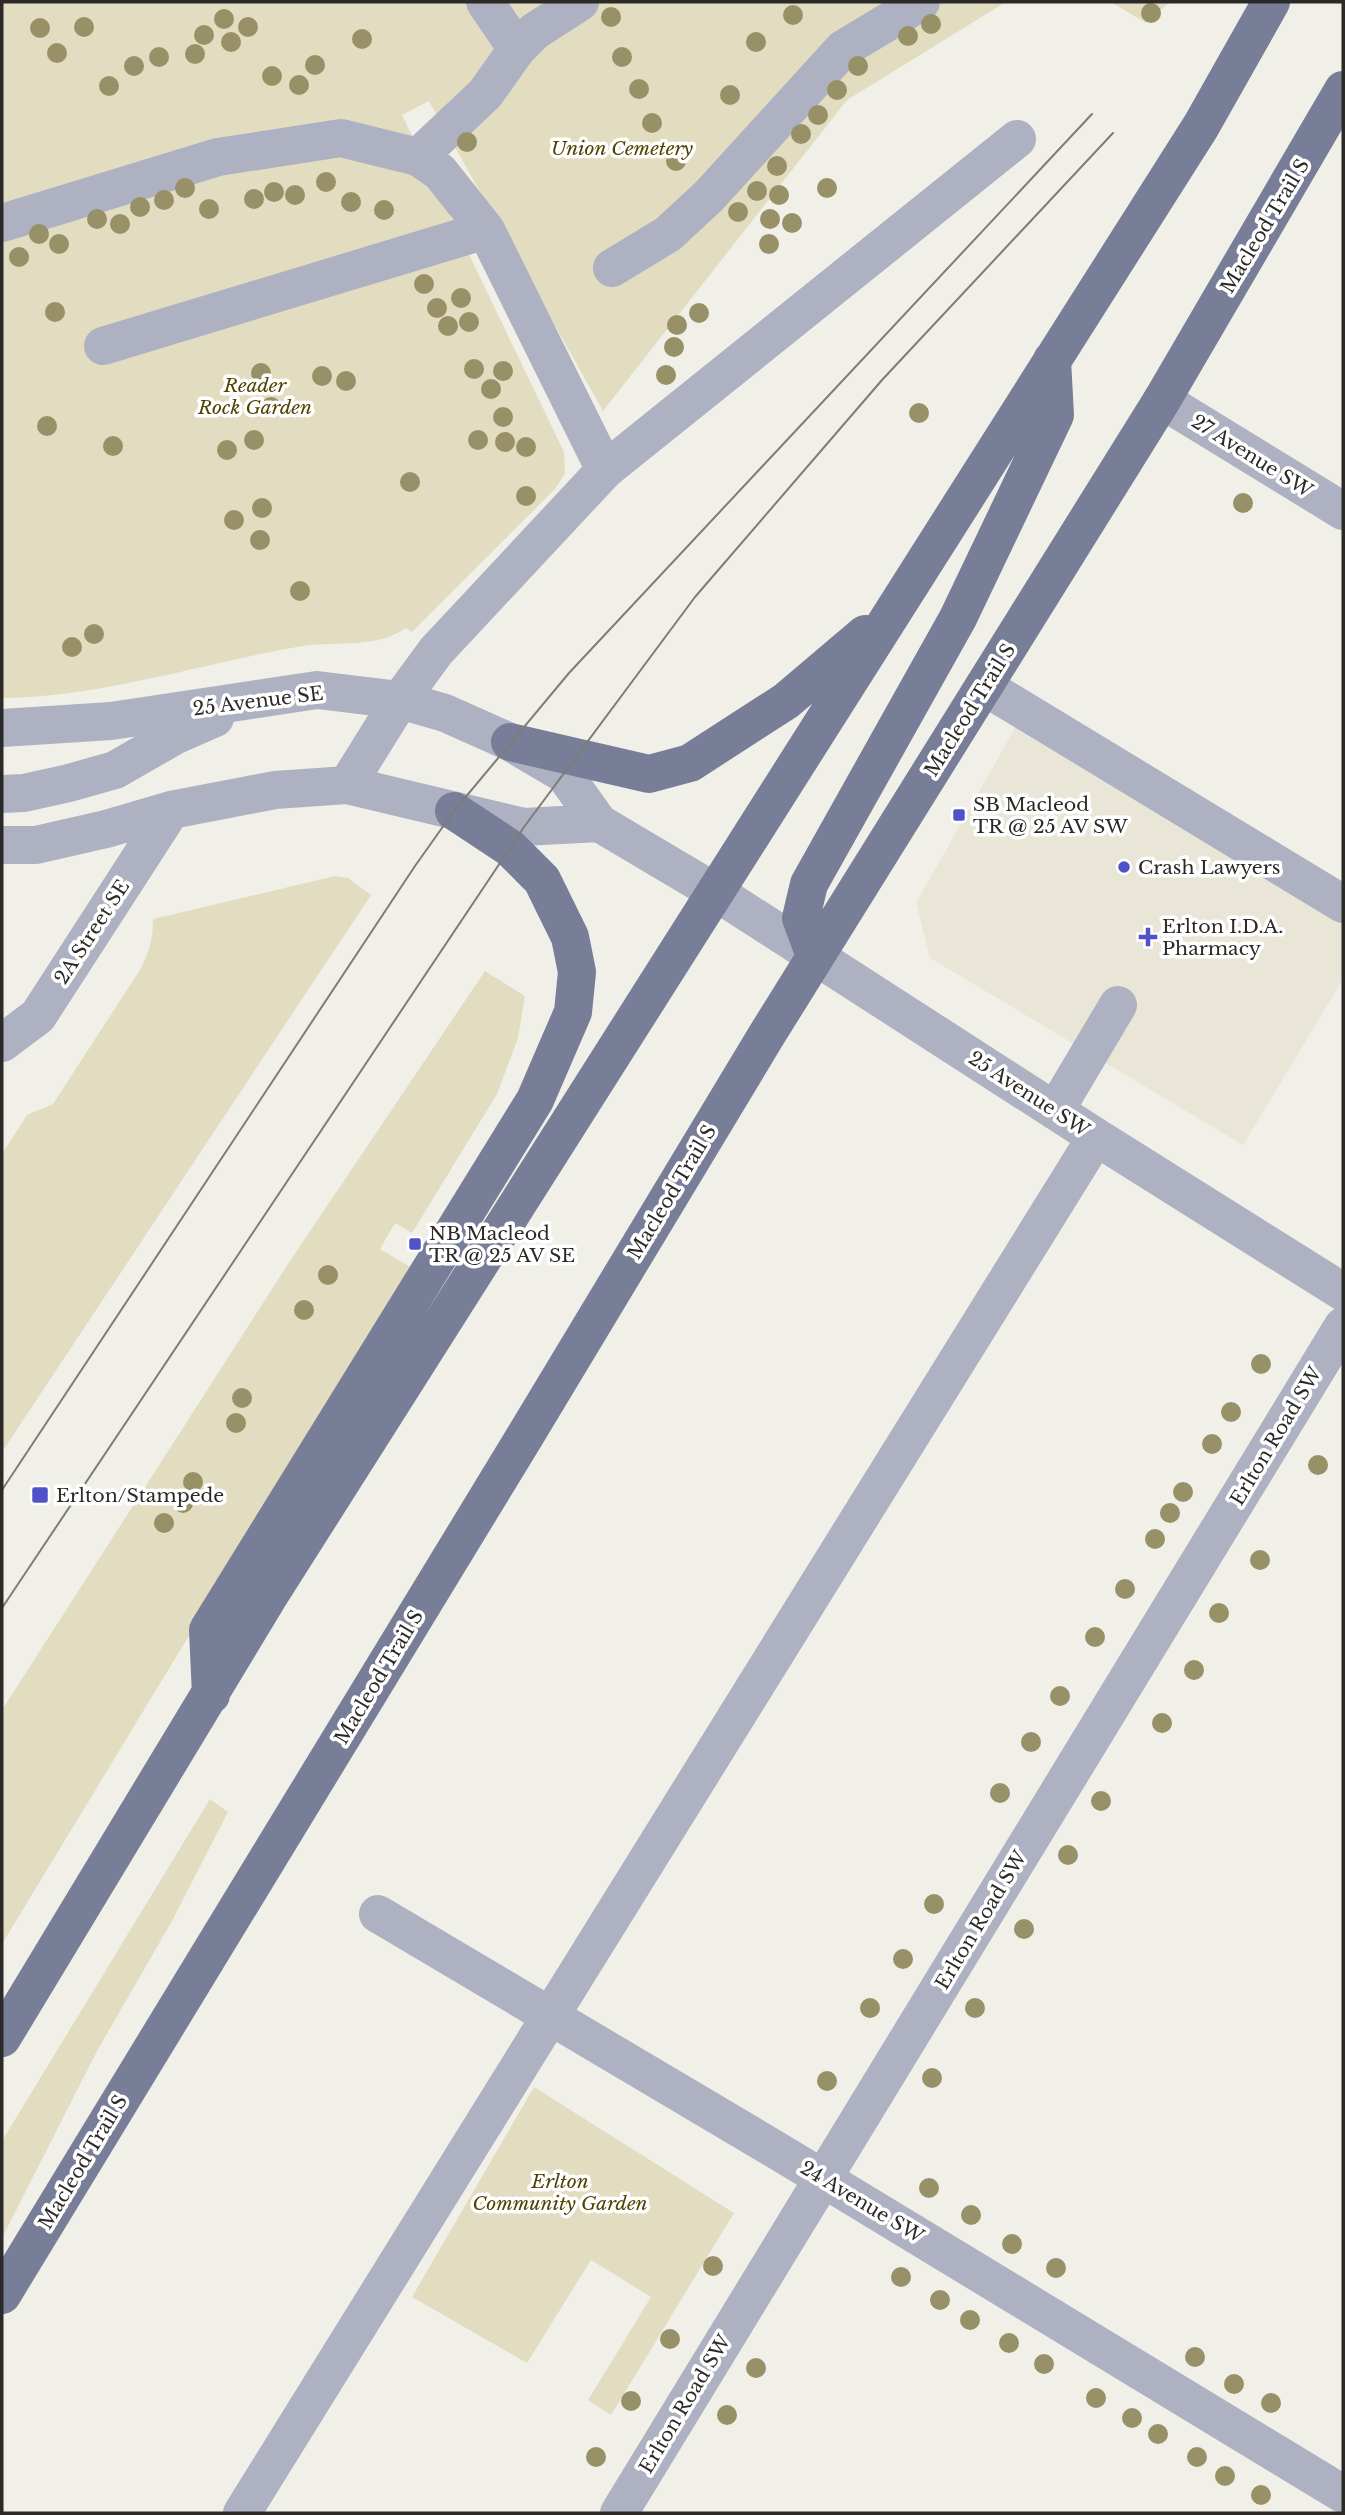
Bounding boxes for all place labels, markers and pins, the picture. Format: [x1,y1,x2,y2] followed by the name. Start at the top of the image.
[973,793,1128,838] place label: SB Macleod TR @ 25 AV SW
[951,807,967,823] marker: SB Macleod TR @ 25 AV SW
[1138,856,1280,879] place label: Crash Lawyers
[1116,859,1132,875] marker: Crash Lawyers
[1162,915,1283,960] place label: Erlton I.D.A. Pharmacy
[1140,929,1156,945] marker: Erlton I.D.A. Pharmacy
[429,1222,575,1267] place label: NB Macleod TR @ 25 AV SE
[407,1236,423,1252] marker: NB Macleod TR @ 25 AV SE
[56,1484,224,1507] place label: Erlton/Stampede
[30,1485,50,1505] marker: Erlton/Stampede

